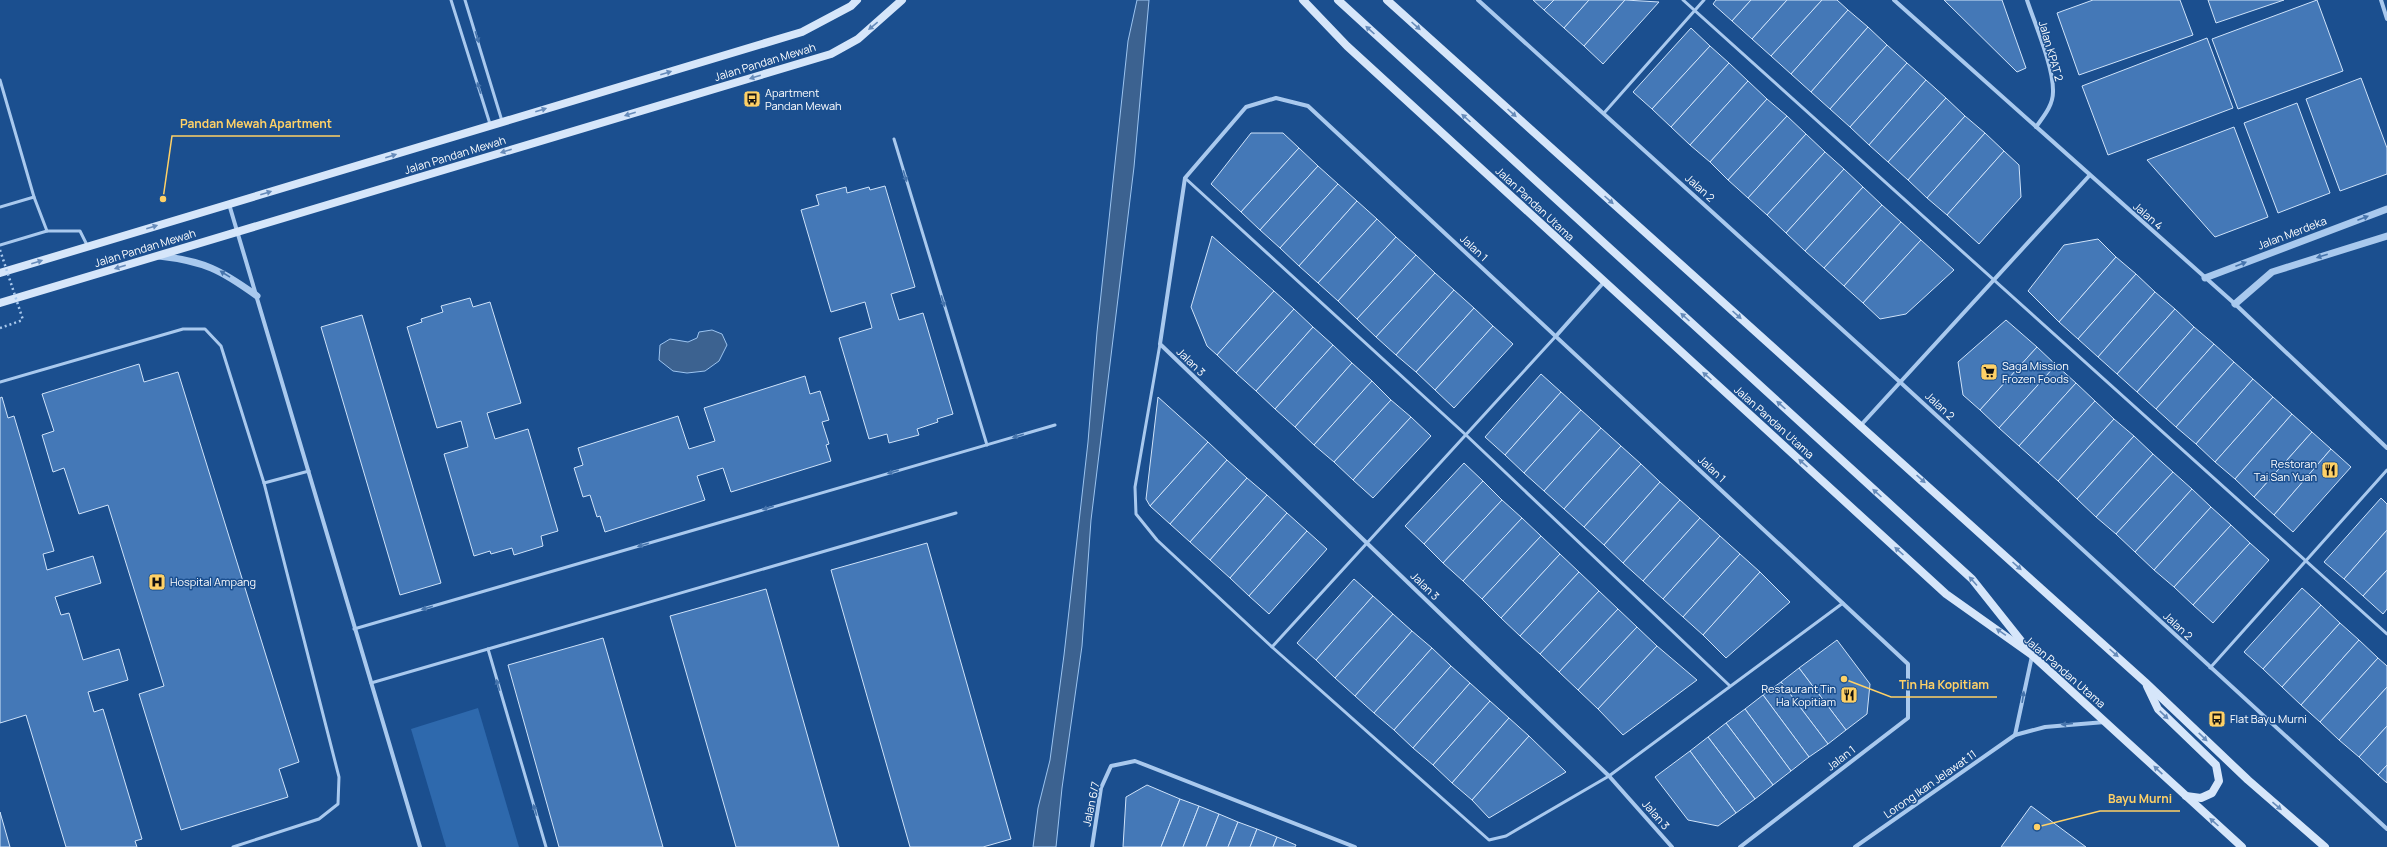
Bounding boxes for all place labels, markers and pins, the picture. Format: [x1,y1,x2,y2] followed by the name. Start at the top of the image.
[765,85,842,113] place label: Apartment Pandan Mewah
[742,89,762,109] bus stop icon: Apartment Pandan Mewah
[172,112,340,136] callout: Pandan Mewah Apartment
[2002,358,2069,386] place label: Saga Mission Frozen Foods
[1979,362,1999,382] supermarket icon: Saga Mission Frozen Foods
[2254,456,2317,484] place label: Restoran Tai San Yuan
[2320,460,2340,480] restaurant icon: Restoran Tai San Yuan
[147,572,167,592] hospital icon: Hospital Ampang
[170,574,256,589] place label: Hospital Ampang
[1891,673,1997,697] callout: Tin Ha Kopitiam
[1761,681,1836,709] place label: Restaurant Tin Ha Kopitiam
[1839,685,1859,705] restaurant icon: Restaurant Tin Ha Kopitiam
[2207,709,2227,729] bus stop icon: Flat Bayu Murni
[2230,711,2307,726] place label: Flat Bayu Murni
[2100,787,2180,811] callout: Bayu Murni

